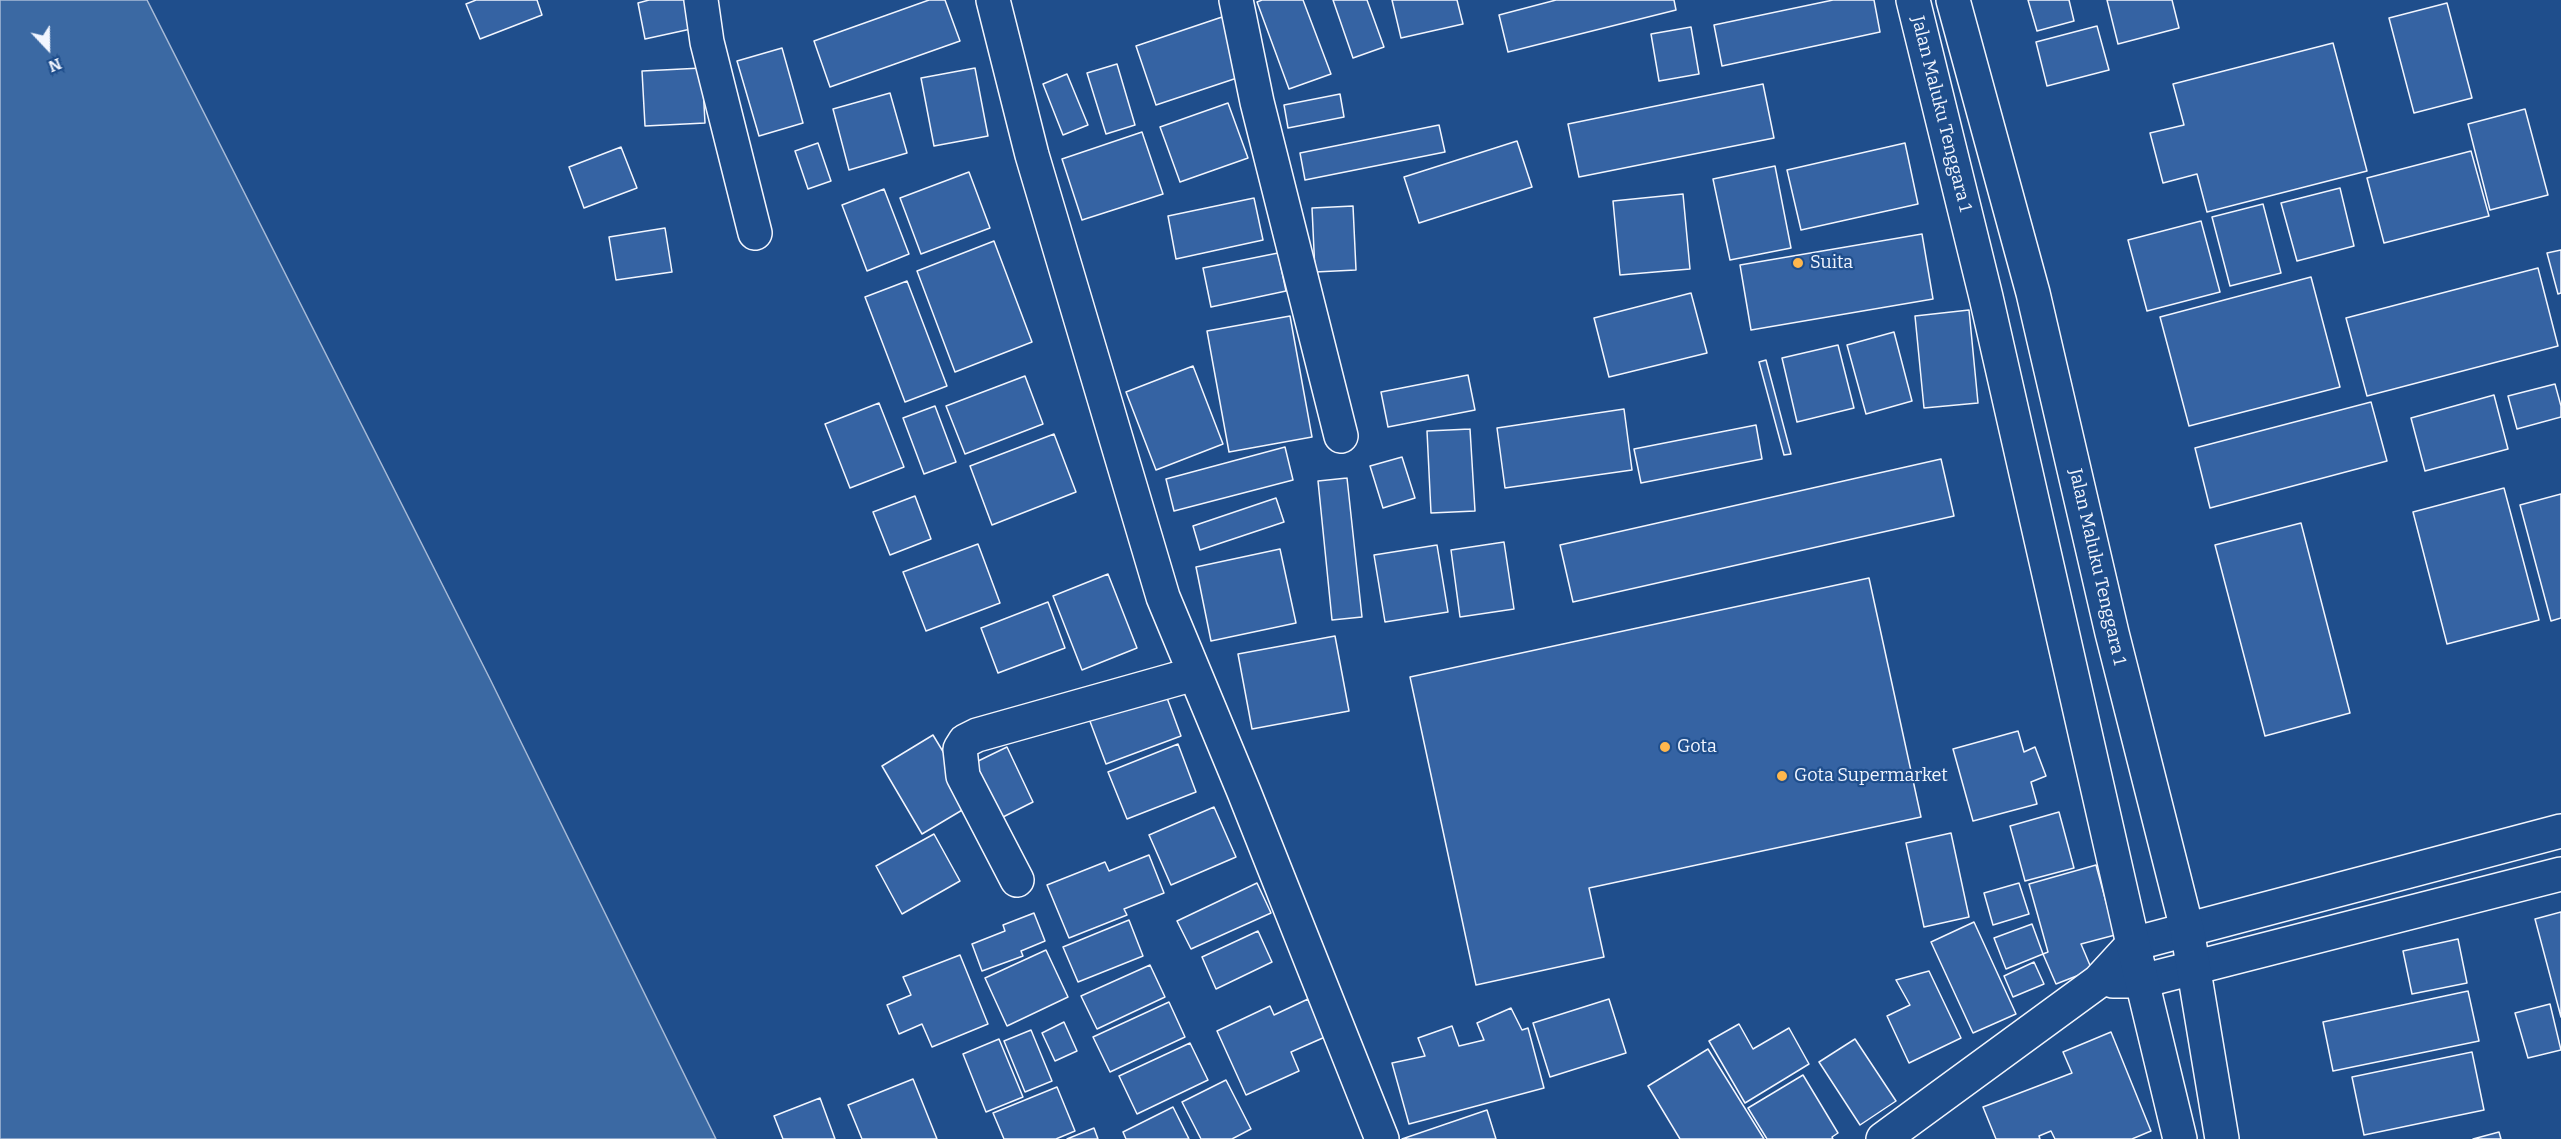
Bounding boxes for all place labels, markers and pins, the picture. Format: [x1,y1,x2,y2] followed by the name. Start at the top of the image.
[1810,252,1853,274] place label: Suita
[1791,256,1805,270] marker: Suita
[1677,736,1717,758] place label: Gota
[1658,740,1672,754] marker: Gota
[1794,765,1948,787] place label: Gota Supermarket
[1775,769,1789,783] marker: Gota Supermarket

